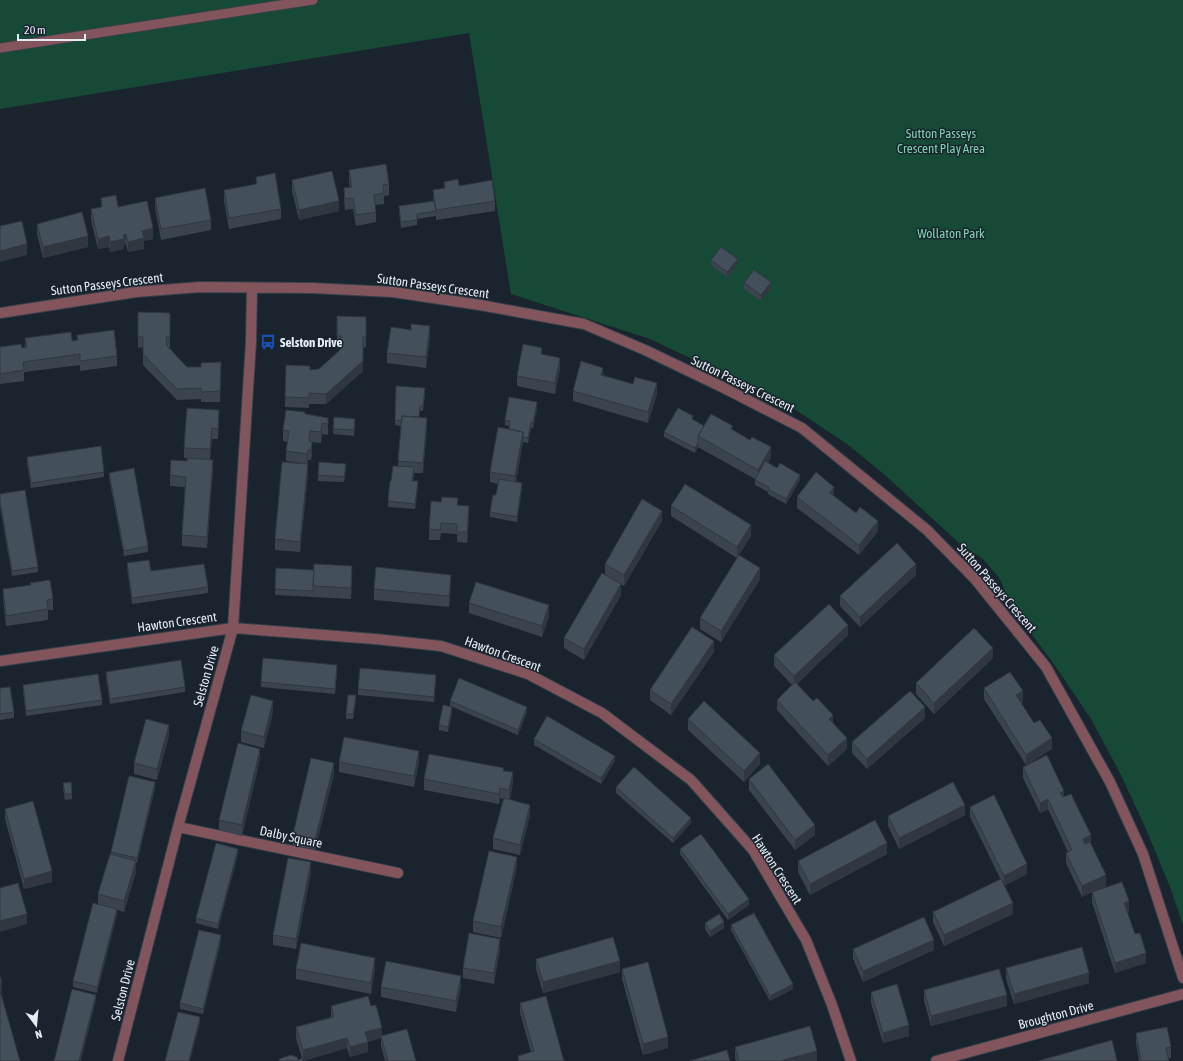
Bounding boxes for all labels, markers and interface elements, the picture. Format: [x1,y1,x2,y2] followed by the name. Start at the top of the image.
[18,16,85,42] scale bar
[24,23,46,37] text: 20 m
[897,126,985,156] park label: Sutton Passeys Crescent Play Area
[917,226,985,241] park label: Wollaton Park
[50,270,164,298] street label: Sutton Passeys Crescent
[376,271,490,301] street label: Sutton Passeys Crescent
[259,333,277,351] bus stop icon: Selston Drive
[280,335,343,350] place label: Selston Drive
[689,352,797,416] street label: Sutton Passeys Crescent
[954,540,1040,636] street label: Sutton Passeys Crescent
[136,609,218,635] street label: Hawton Crescent
[463,633,543,675] street label: Hawton Crescent
[190,644,222,708] street label: Selston Drive
[258,823,324,851] street label: Dalby Square
[749,831,805,907] street label: Hawton Crescent
[108,958,138,1022] street label: Selston Drive
[1017,998,1095,1032] street label: Broughton Drive
[16,1005,56,1045] north arrow
[34,1028,44,1041] text: N

